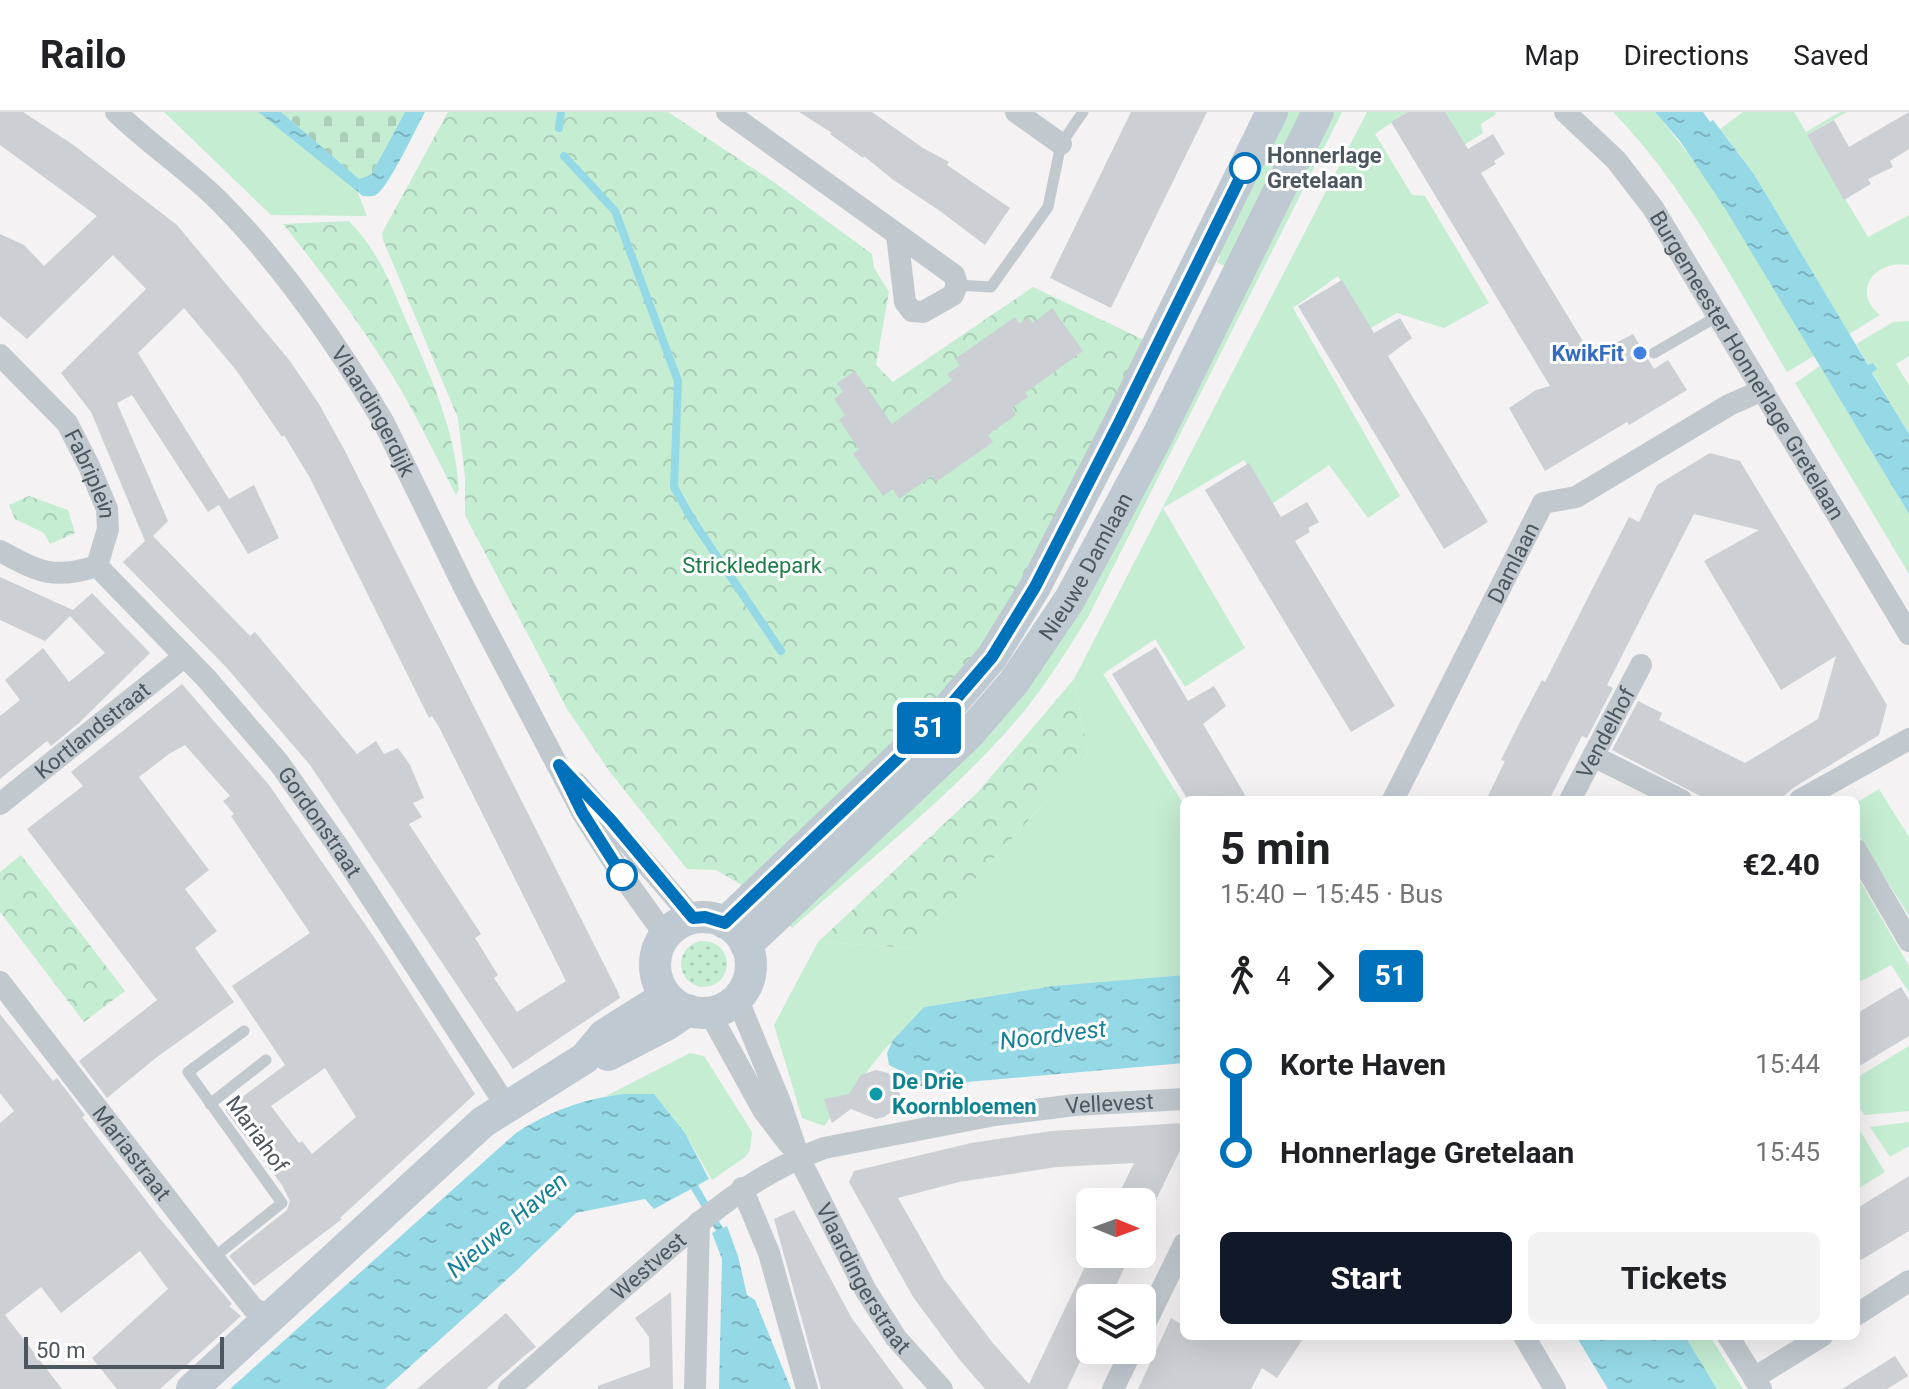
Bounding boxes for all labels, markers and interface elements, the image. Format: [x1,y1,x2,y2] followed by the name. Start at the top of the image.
[40,33,126,77] text: Railo
[1524,39,1580,72] text: Map
[1624,39,1749,72] text: Directions
[1793,39,1869,72] text: Saved
[1267,143,1382,193] place label: Honnerlage Gretelaan
[1230,153,1260,183] marker: Honnerlage Gretelaan
[1645,206,1850,524] street label: Burgemeester Honnerlage Gretelaan
[327,341,421,481] street label: Vlaardingerdijk
[1552,341,1625,366] place label: KwikFit
[1631,344,1649,362] marker: KwikFit
[60,425,120,519] street label: Fabriplein
[1033,488,1137,645] street label: Nieuwe Damlaan
[1482,518,1544,607] street label: Damlaan
[682,553,823,578] park label: Strickledepark
[30,677,155,784] street label: Kortlandstraat
[1571,683,1640,782] street label: Vendelhof
[893,702,965,754] line badge: 51
[913,711,945,744] text: 51
[273,762,367,882] street label: Gordonstraat
[1220,823,1331,875] text: 5 min
[1742,847,1820,882] text: €2.40
[607,860,637,890] unlabelled marker
[1220,879,1443,909] text: 15:40 – 15:45 · Bus
[1220,954,1264,998] icon: walk
[1303,954,1347,998] icon: forward
[1375,959,1407,992] text: 51
[1276,961,1291,991] text: 4
[998,1015,1108,1055] water label: Noordvest
[1280,1047,1446,1082] text: Korte Haven
[1755,1049,1820,1079] text: 15:44
[892,1069,1037,1119] place label: De Drie Koornbloemen
[867,1085,885,1103] marker: De Drie Koornbloemen
[1064,1088,1154,1119] street label: Vellevest
[221,1091,293,1177] street label: Mariahof
[88,1101,176,1205] street label: Mariastraat
[1280,1135,1574,1170] text: Honnerlage Gretelaan
[1755,1137,1820,1167] text: 15:45
[441,1167,573,1283] water label: Nieuwe Haven
[1076,1188,1156,1268] north arrow
[1076,1188,1156,1364] map controls
[811,1199,916,1358] street label: Vlaardingerstraat
[606,1227,691,1305] street label: Westvest
[1220,1232,1512,1324] button: Start
[1528,1232,1820,1324] button: Tickets
[1076,1284,1156,1364] button: layers
[24,1333,224,1369] scale bar
[36,1338,85,1363] text: 50 m

